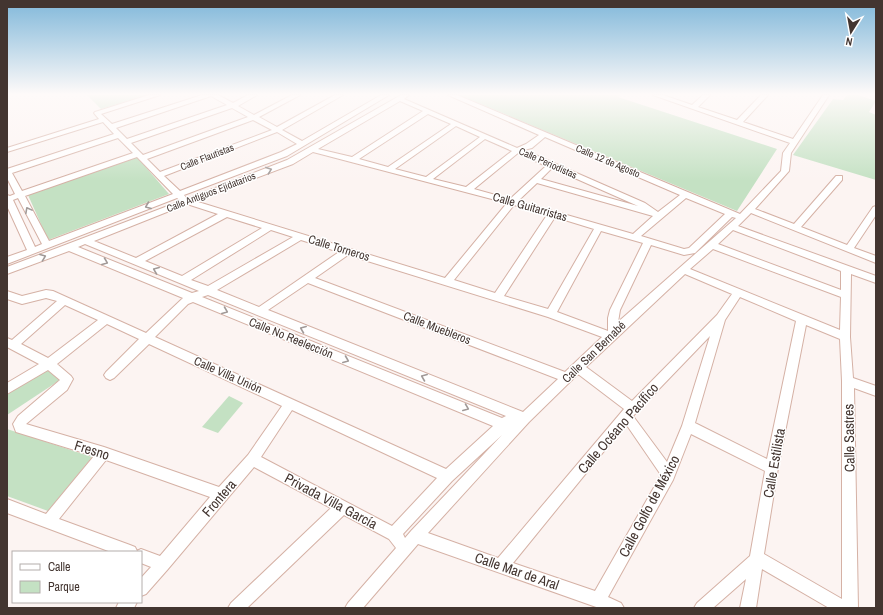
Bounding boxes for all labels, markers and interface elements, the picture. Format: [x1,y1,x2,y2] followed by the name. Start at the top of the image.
[831,12,871,52] north arrow
[845,34,854,49] text: N
[178,141,236,173] street label: Calle Flautistas
[574,142,643,181] street label: Calle 12 de Agosto
[517,144,579,182] street label: Calle Periodistas
[266,167,273,175] one-way arrow
[165,169,257,215] street label: Calle Antiguos Ejidatarios
[491,189,569,225] street label: Calle Guitarristas
[145,202,152,210] one-way arrow
[26,207,33,215] one-way arrow
[306,231,372,265] street label: Calle Torneros
[40,254,47,262] one-way arrow
[100,257,108,265] one-way arrow
[153,266,160,274] one-way arrow
[221,306,229,314] one-way arrow
[401,308,473,348] street label: Calle Muebleros
[246,314,336,362] street label: Calle No Reelección
[559,318,629,386] street label: Calle San Bernabé
[299,325,306,333] one-way arrow
[191,353,265,397] street label: Calle Villa Unión
[342,355,349,363] one-way arrow
[420,374,428,382] one-way arrow
[574,379,662,477] street label: Calle Océano Pacífico
[839,403,859,472] street label: Calle Sastres
[463,404,470,412] one-way arrow
[759,426,789,499] street label: Calle Estilista
[72,436,112,464] street label: Fresno
[615,452,683,560] street label: Calle Golfo de México
[282,469,381,533] street label: Privada Villa García
[198,475,240,520] street label: Frontera
[472,548,562,594] street label: Calle Mar de Aral
[12,551,142,603] legend
[48,559,70,575] text: Calle
[48,579,80,595] text: Parque

